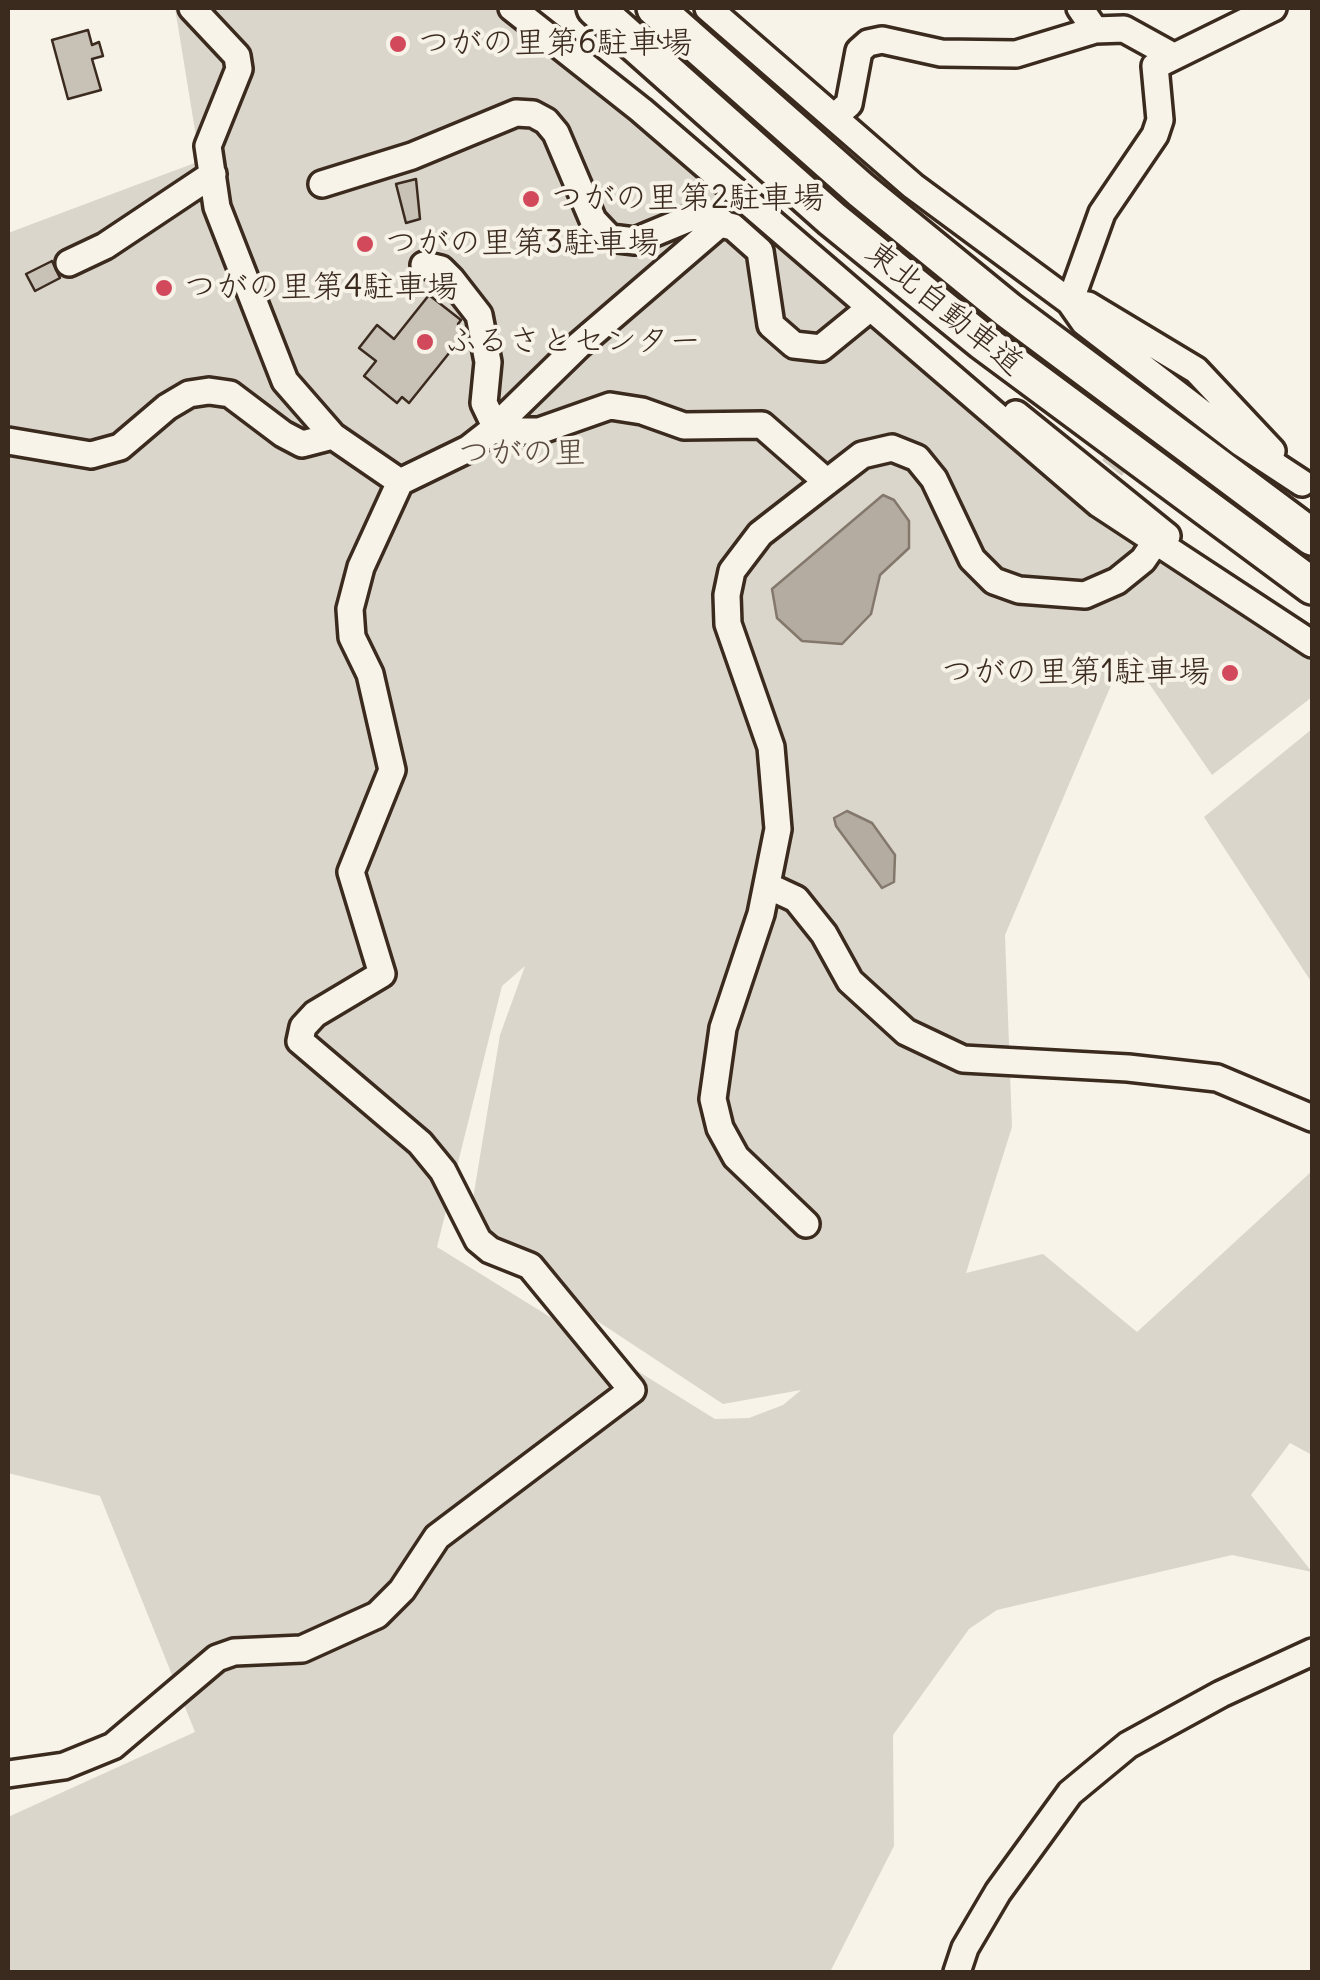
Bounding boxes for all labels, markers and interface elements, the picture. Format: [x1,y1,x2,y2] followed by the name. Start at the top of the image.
[418,25,692,63] place label: つがの里第6駐車場
[387,33,409,55] marker: つがの里第6駐車場
[551,180,825,218] place label: つがの里第2駐車場
[520,188,542,210] marker: つがの里第2駐車場
[385,225,659,263] place label: つがの里第3駐車場
[354,233,376,255] marker: つがの里第3駐車場
[857,234,1031,384] street label: 東北自動車道
[184,269,458,307] place label: つがの里第4駐車場
[153,277,175,299] marker: つがの里第4駐車場
[445,323,701,361] place label: ふるさとセンター
[414,331,436,353] marker: ふるさとセンター
[458,435,586,473] park label: つがの里
[941,654,1210,692] place label: つがの里第1駐車場
[1219,662,1241,684] marker: つがの里第1駐車場

